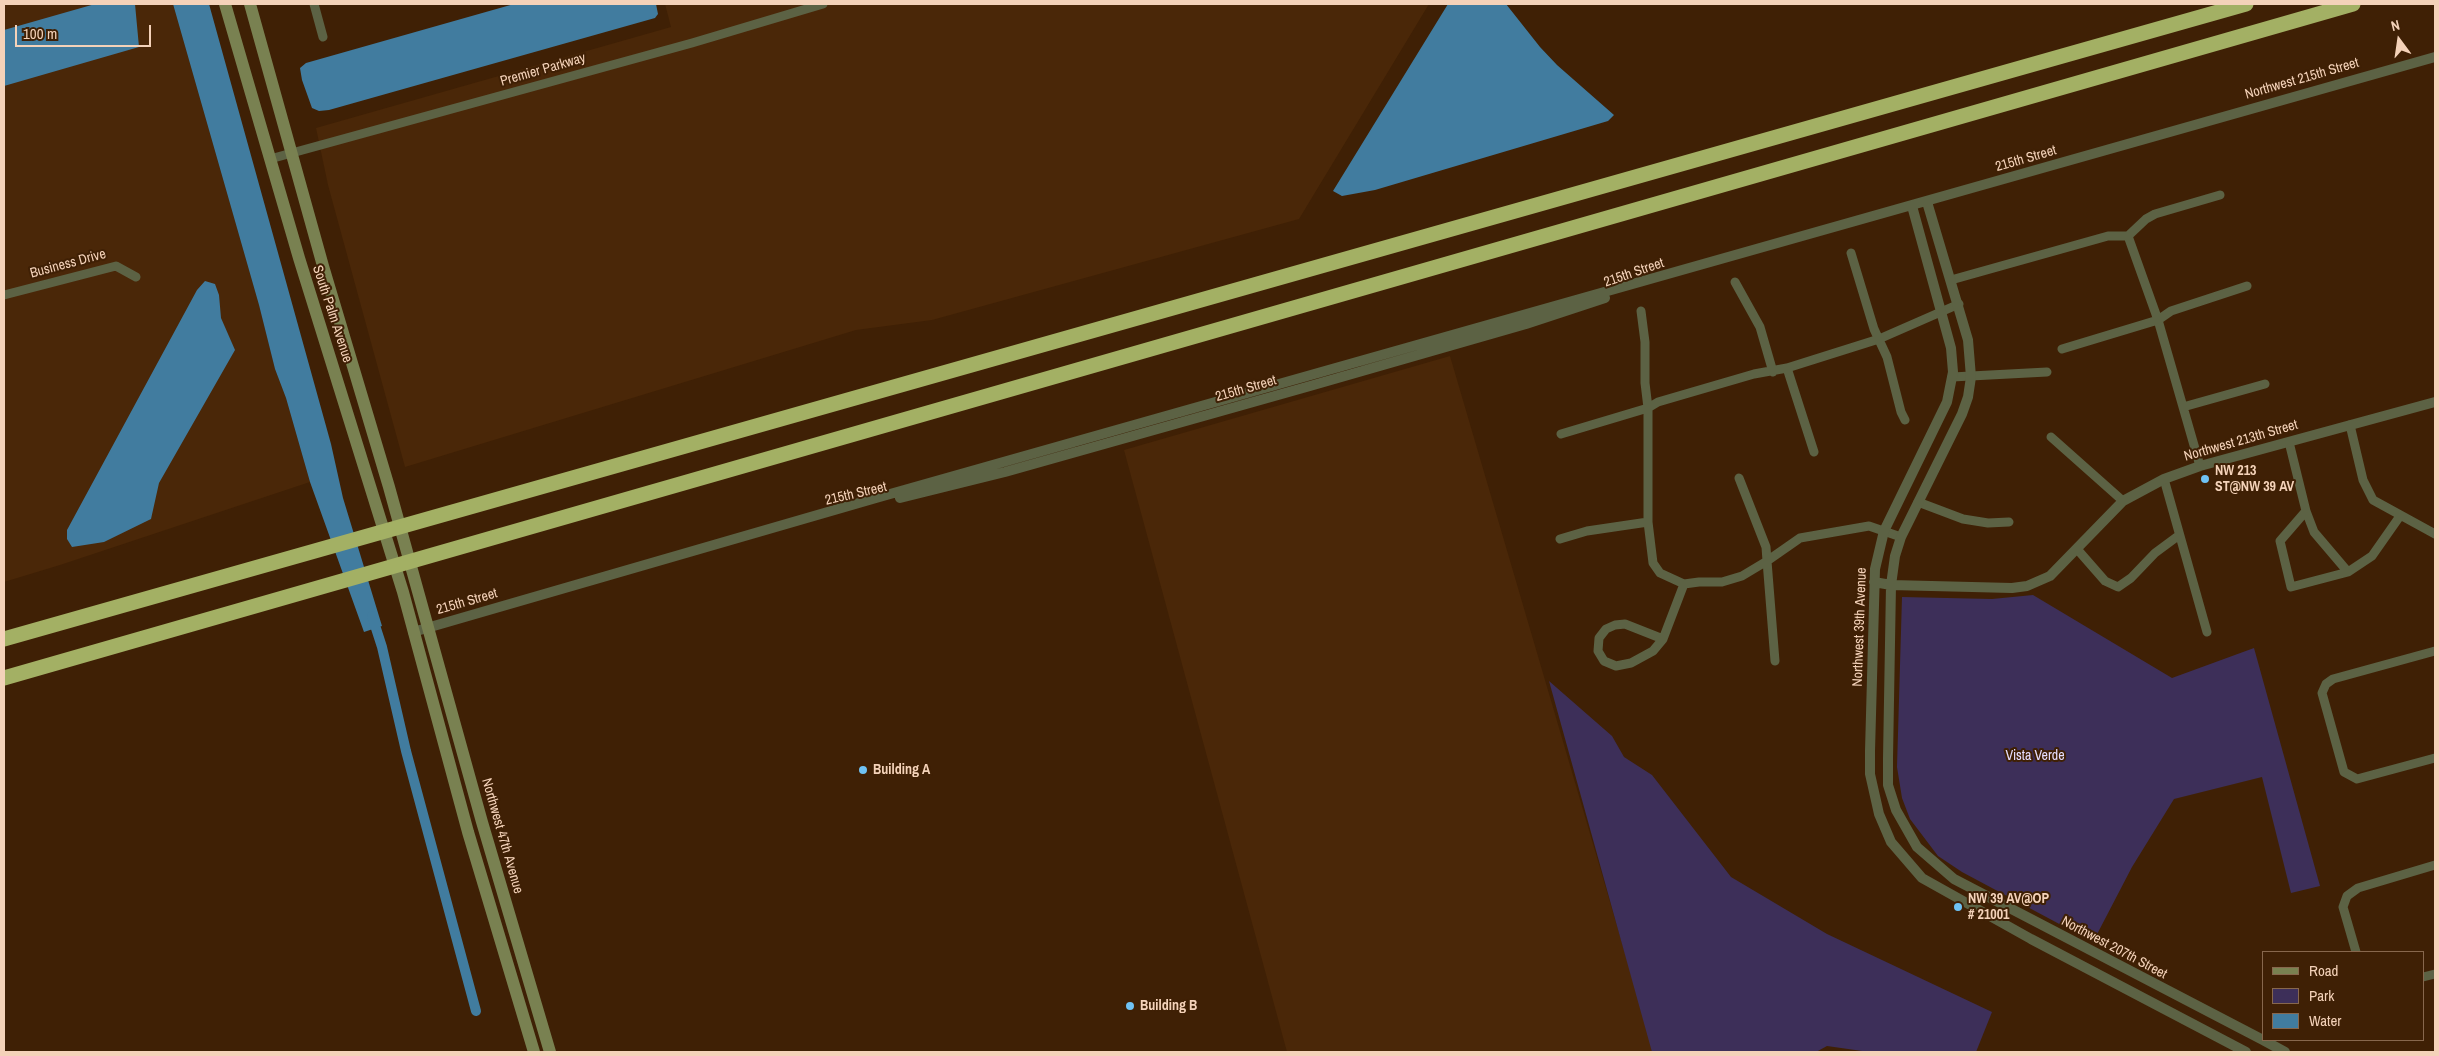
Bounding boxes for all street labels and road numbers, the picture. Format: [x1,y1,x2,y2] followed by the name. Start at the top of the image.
[498,50,588,90] street label: Premier Parkway
[2243,55,2361,103] street label: Northwest 215th Street
[1994,142,2058,176] street label: 215th Street
[28,246,108,282] street label: Business Drive
[1602,255,1666,291] street label: 215th Street
[308,263,356,365] street label: South Palm Avenue
[1214,372,1278,406] street label: 215th Street
[2182,417,2300,465] street label: Northwest 213th Street
[824,479,888,509] street label: 215th Street
[1850,567,1870,687] street label: Northwest 39th Avenue
[435,585,499,619] street label: 215th Street
[478,776,526,896] street label: Northwest 47th Avenue
[2058,913,2170,983] street label: Northwest 207th Street

